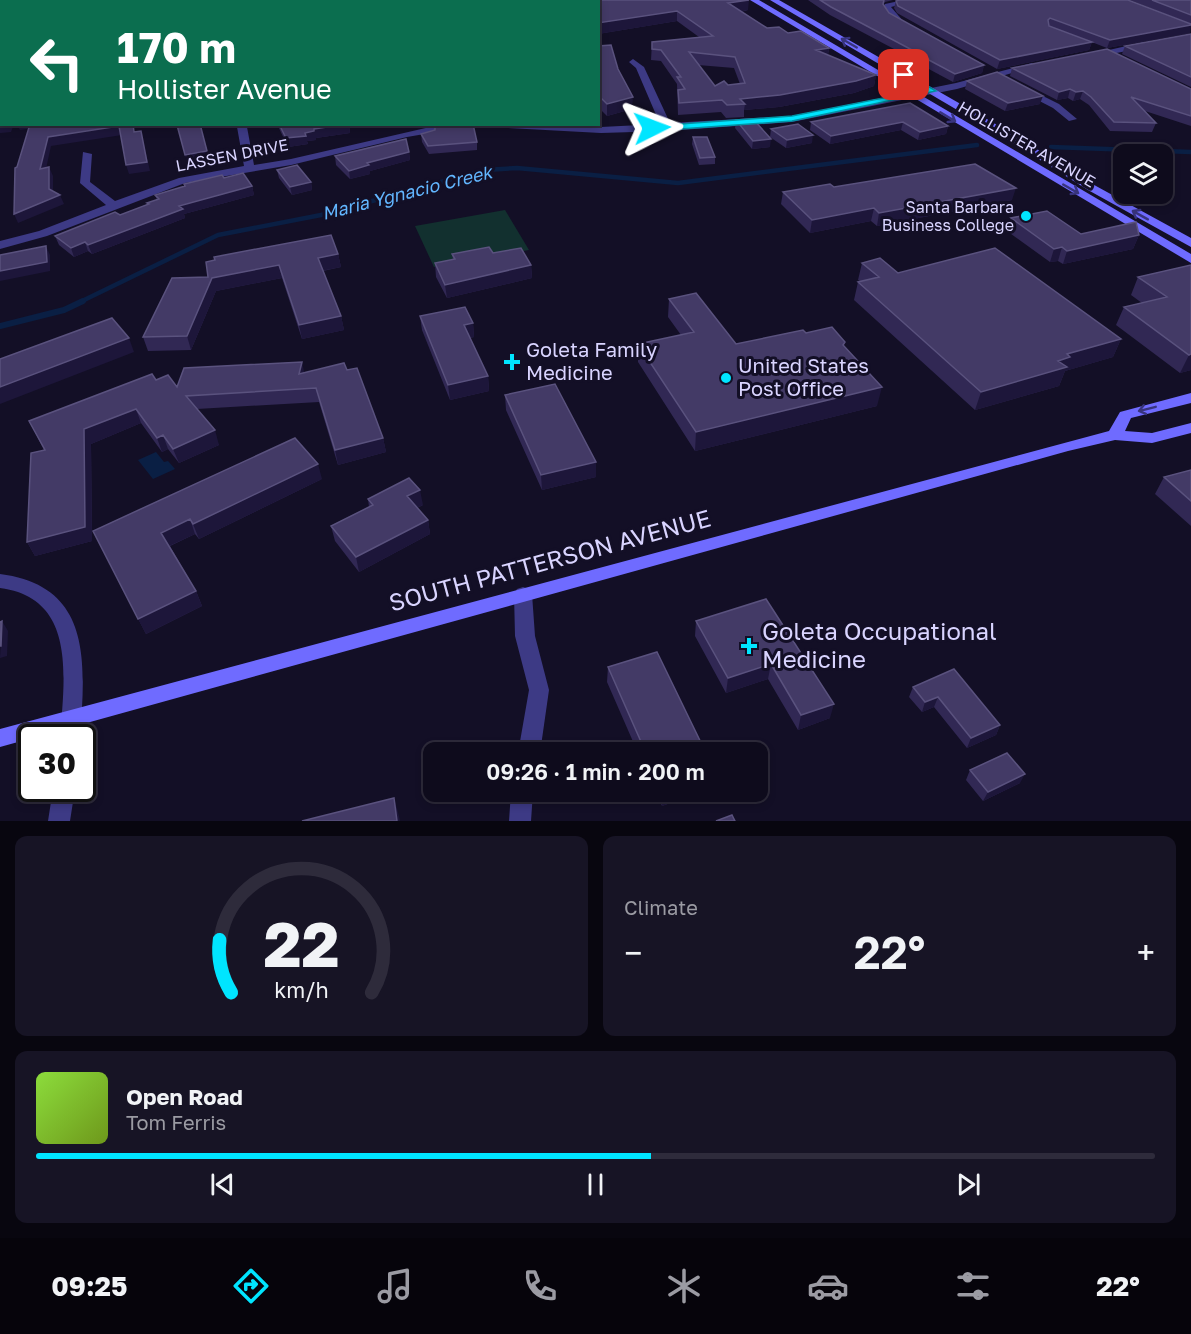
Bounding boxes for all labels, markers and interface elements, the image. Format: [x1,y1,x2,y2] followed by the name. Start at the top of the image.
[117,22,236,72] text: 170 m
[18,24,96,102] icon: left
[841,37,858,49] one-way arrow
[878,49,929,100] pin
[887,58,920,91] icon: arrive
[117,73,332,105] text: Hollister Avenue
[620,96,684,160] position arrow
[955,97,1099,191] street label: HOLLISTER AVENUE
[939,111,956,123] one-way arrow
[174,134,290,176] street label: LASSEN DRIVE
[1113,144,1173,204] map controls
[1113,144,1173,204] button: layers
[319,160,496,224] water label: Maria Ygnacio Creek
[1062,183,1079,195] one-way arrow
[882,197,1014,235] place label: Santa Barbara Business College
[1019,209,1033,223] marker: Santa Barbara Business College
[1132,209,1149,221] one-way arrow
[526,337,657,384] place label: Goleta Family Medicine
[503,353,521,371] marker: Goleta Family Medicine
[738,353,869,400] place label: United States Post Office
[719,371,733,385] marker: United States Post Office
[1138,404,1157,416] one-way arrow
[386,503,714,616] street label: SOUTH PATTERSON AVENUE
[762,616,997,673] place label: Goleta Occupational Medicine
[740,637,758,655] marker: Goleta Occupational Medicine
[18,724,96,802] speed limit sign: 30
[486,758,705,785] text: 09:26 · 1 min · 200 m
[624,895,698,919] text: Climate
[263,906,340,981] text: 22
[854,925,925,979] text: 22°
[624,933,642,972] text: −
[1137,933,1155,972] text: +
[274,977,329,1003] text: km/h
[126,1083,243,1110] text: Open Road
[126,1110,226,1134] text: Tom Ferris
[206,1168,239,1201] icon: previous
[579,1168,612,1201] icon: pause
[952,1168,985,1201] icon: next
[230,1265,272,1307] icon: directions
[374,1265,416,1307] icon: music
[519,1265,561,1307] icon: phone
[663,1265,705,1307] icon: climate
[807,1265,849,1307] icon: car
[952,1265,994,1307] icon: filters
[51,1270,127,1302] text: 09:25
[1096,1270,1140,1302] text: 22°

